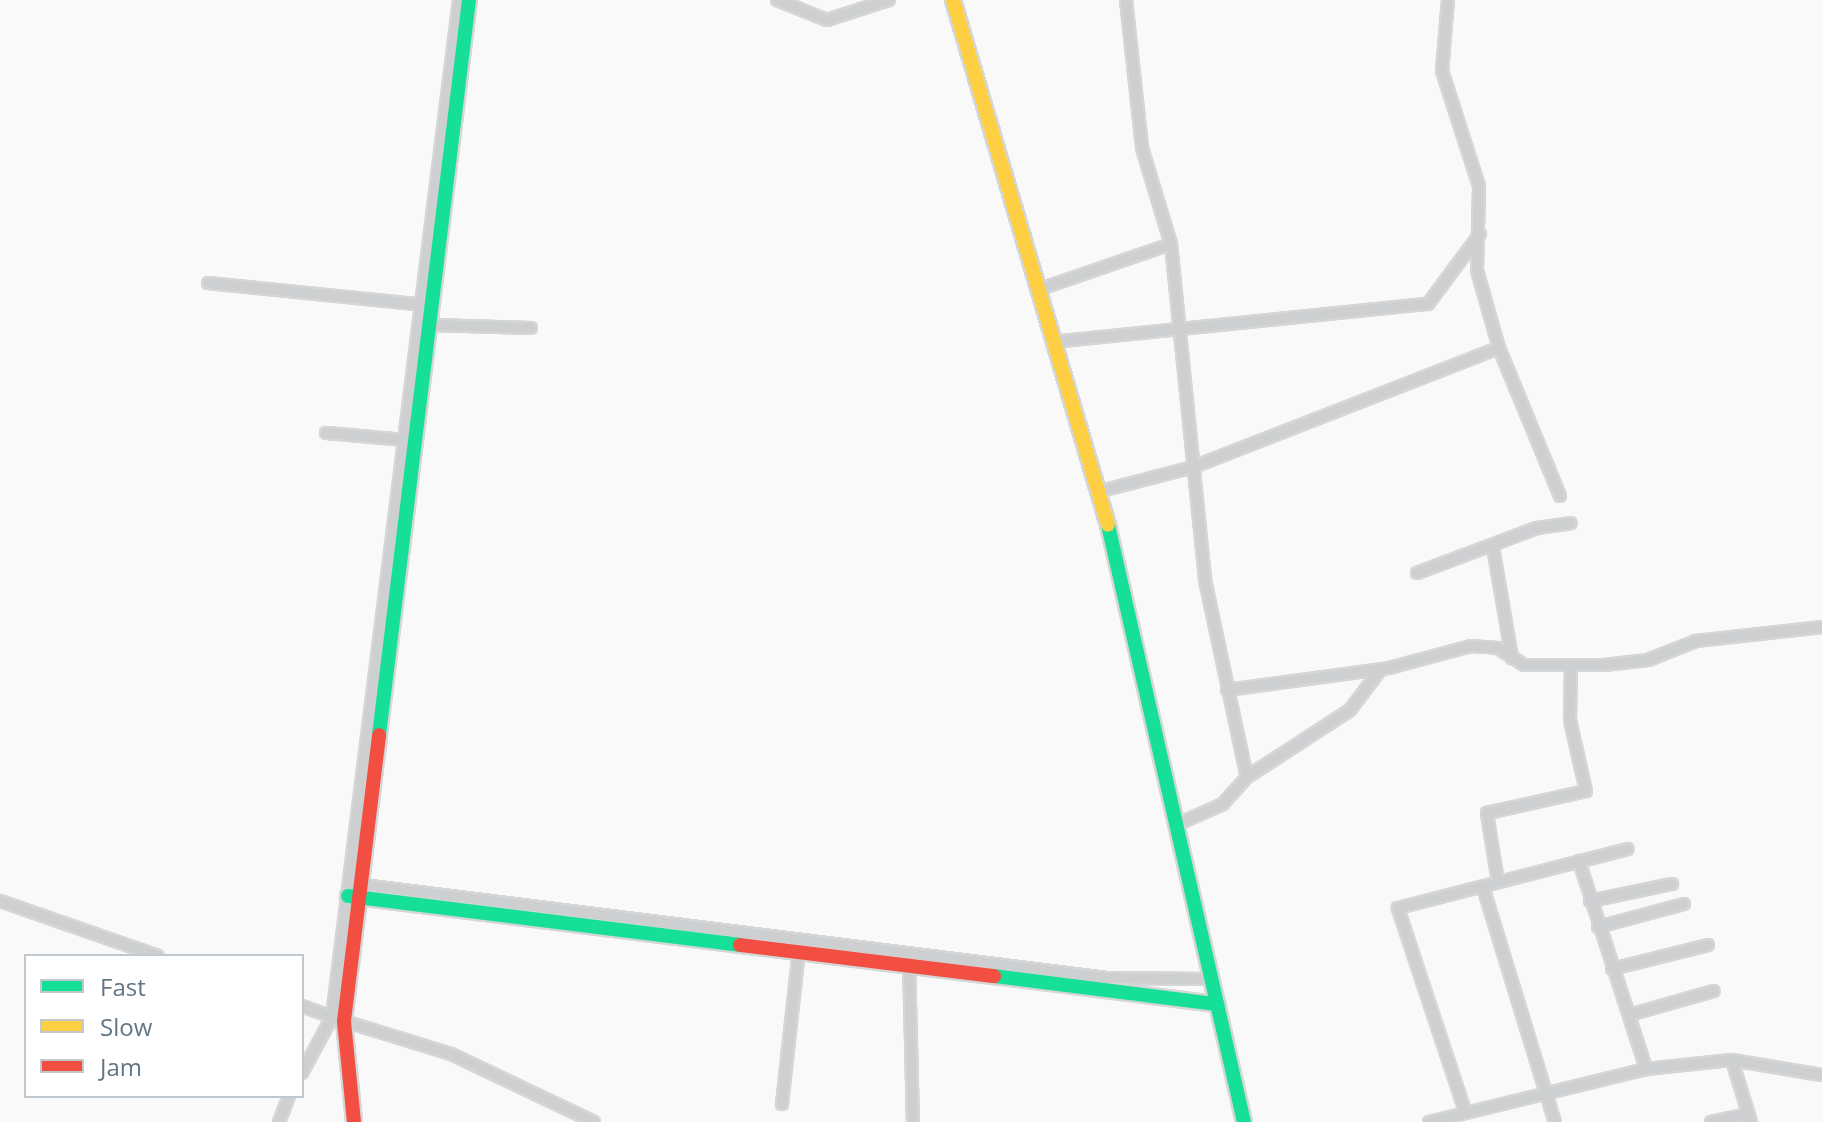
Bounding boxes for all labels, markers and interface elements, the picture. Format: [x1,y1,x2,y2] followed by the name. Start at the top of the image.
[24,954,304,1098] legend
[100,970,146,1003] text: Fast
[100,1010,152,1043] text: Slow
[100,1050,142,1083] text: Jam

